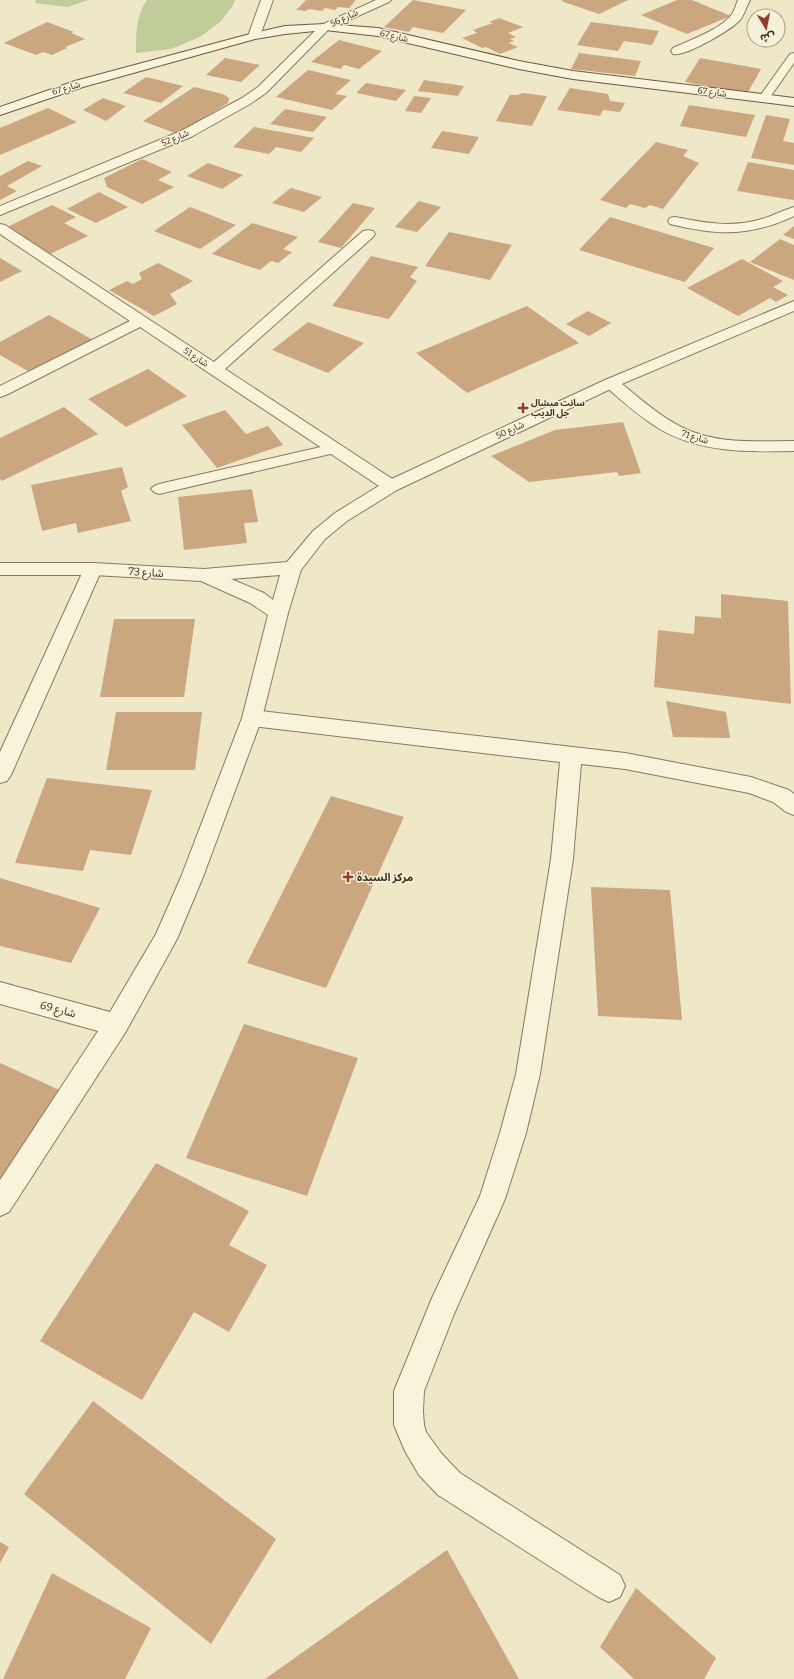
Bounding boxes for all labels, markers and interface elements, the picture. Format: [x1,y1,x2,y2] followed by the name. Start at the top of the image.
[329,7,360,31] street label: شارع 56
[746,8,786,48] north arrow
[378,28,409,46] street label: شارع 67
[759,30,776,45] text: ش
[51,79,82,99] street label: شارع 67
[697,85,727,101] street label: شارع 67
[160,128,191,150] street label: شارع 52
[181,345,210,370] street label: شارع 51
[531,398,585,419] place label: سانت ميشال جل الديب
[518,403,528,413] marker: سانت ميشال جل الديب
[494,419,527,443] street label: شارع 50
[680,428,710,448] street label: شارع 71
[128,565,164,581] street label: شارع 73
[342,871,354,883] marker: مركز السيدة
[357,871,413,884] place label: مركز السيدة
[38,998,78,1022] street label: شارع 69

